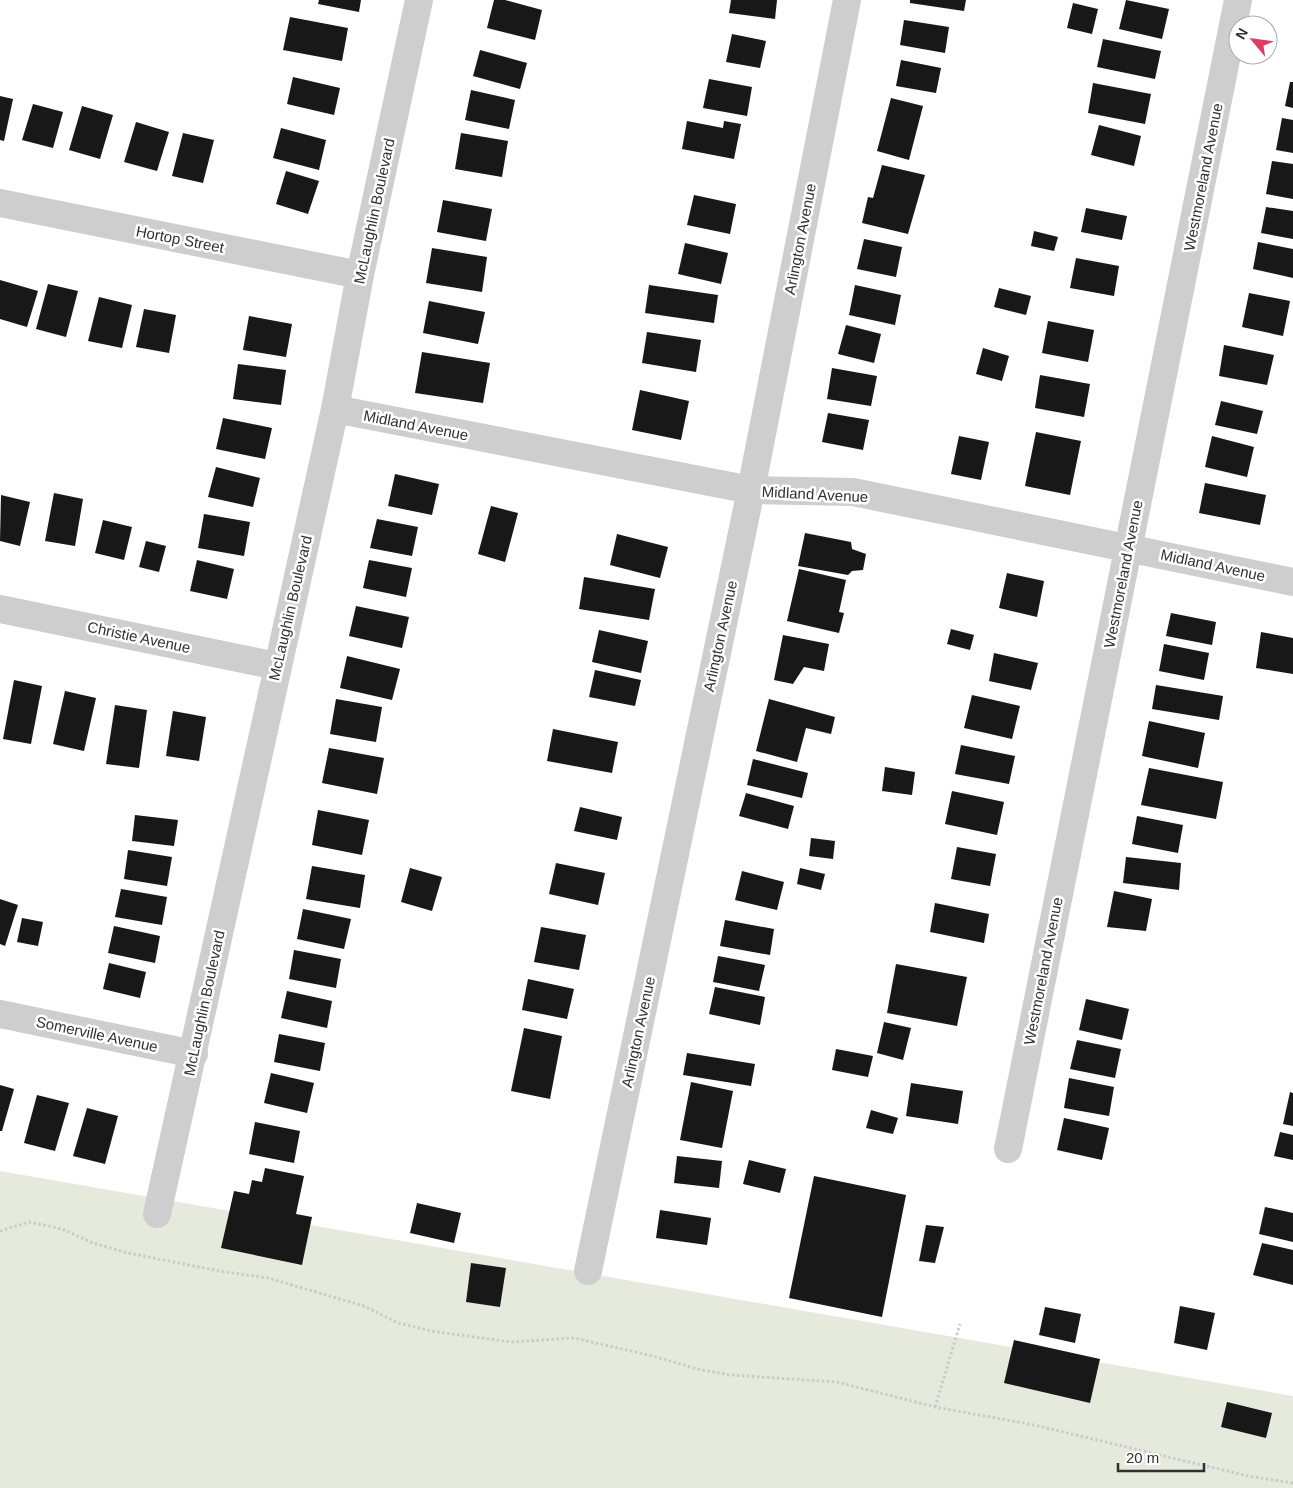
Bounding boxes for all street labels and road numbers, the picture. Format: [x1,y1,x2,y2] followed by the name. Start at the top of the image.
[1180,102,1226,252] street label: Westmoreland Avenue
[350,137,398,285] street label: McLaughlin Boulevard
[781,182,819,296] street label: Arlington Avenue
[135,222,226,256] street label: Hortop Street
[362,406,470,444] street label: Midland Avenue
[761,483,869,505] street label: Midland Avenue
[1100,499,1146,649] street label: Westmoreland Avenue
[265,534,315,682] street label: McLaughlin Boulevard
[1159,546,1267,584] street label: Midland Avenue
[700,579,740,693] street label: Arlington Avenue
[86,618,192,656] street label: Christie Avenue
[1020,896,1066,1046] street label: Westmoreland Avenue
[180,929,228,1077] street label: McLaughlin Boulevard
[618,975,658,1089] street label: Arlington Avenue
[35,1013,159,1055] street label: Somerville Avenue

